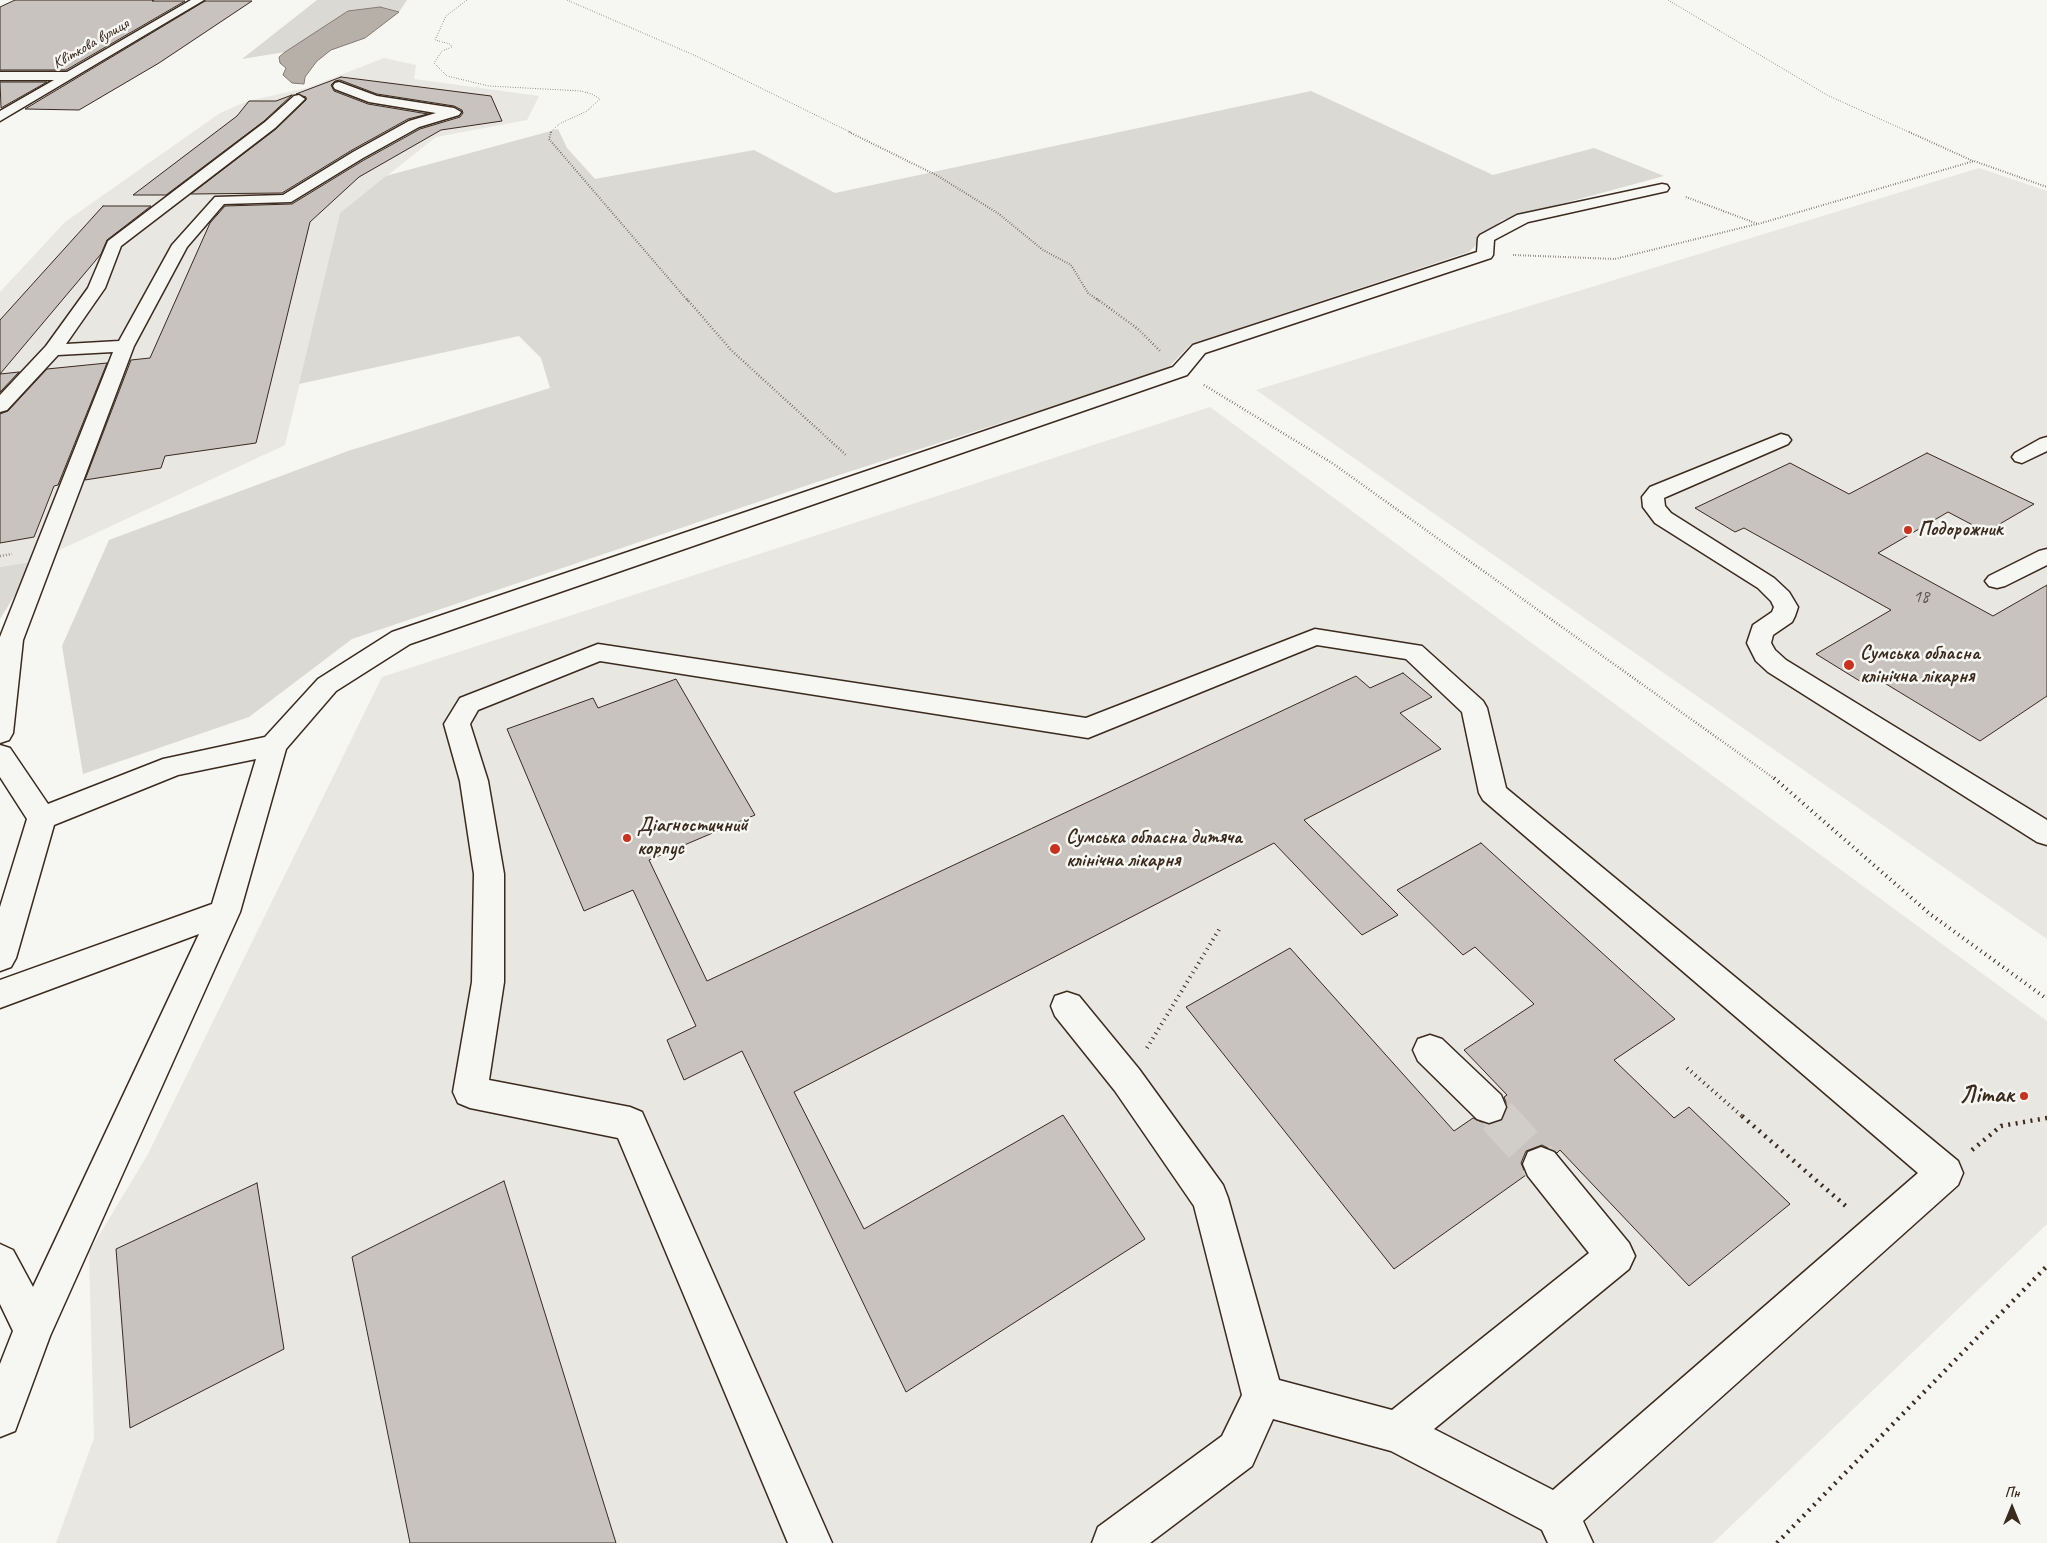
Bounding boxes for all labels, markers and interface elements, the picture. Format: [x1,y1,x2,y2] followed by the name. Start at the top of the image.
[49,14,133,74] street label: Квіткова вулиця
[1918,518,2003,542] place label: Подорожник
[1902,524,1914,536] marker: Подорожник
[1913,586,1929,608] house number: 18
[1860,642,1980,689] place label: Сумська обласна клінічна лікарня
[1842,658,1856,672] marker: Сумська обласна клінічна лікарня
[637,814,748,861] place label: Діагностичний корпус
[1066,826,1242,873] place label: Сумська обласна дитяча клінічна лікарня
[621,832,633,844] marker: Діагностичний корпус
[1048,842,1062,856] marker: Сумська обласна дитяча клінічна лікарня
[1960,1082,2014,1110] place label: Літак
[2018,1090,2030,1102] marker: Літак
[1987,1483,2037,1533] north arrow
[2005,1484,2019,1501] text: Пн

